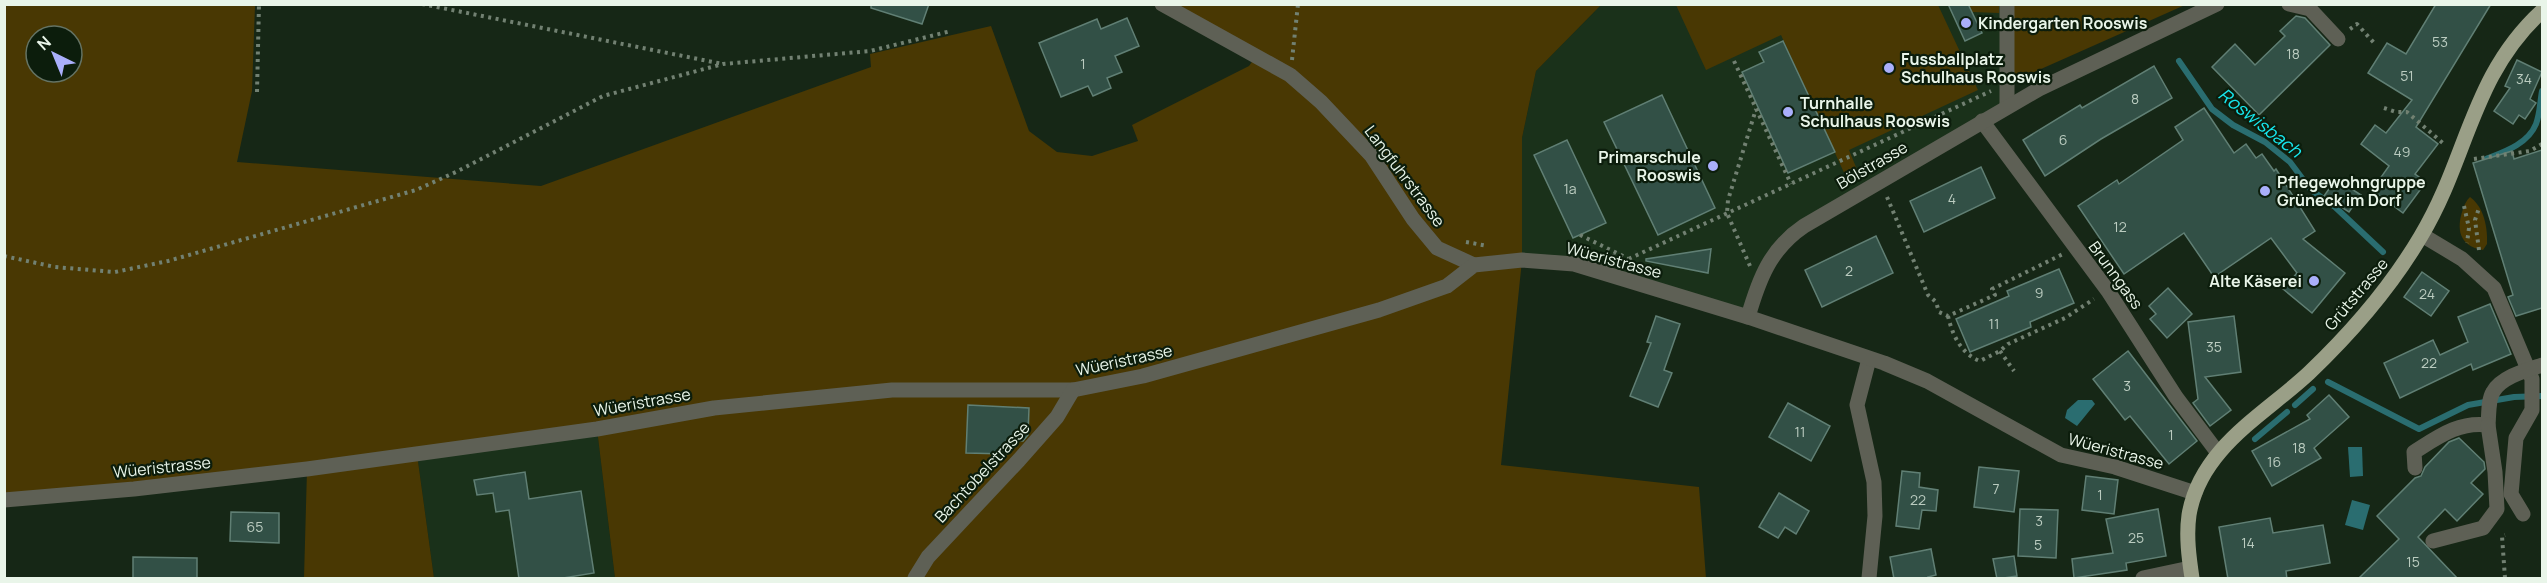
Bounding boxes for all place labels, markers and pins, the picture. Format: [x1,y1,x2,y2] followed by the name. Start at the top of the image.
[1978,12,2148,34] place label: Kindergarten Rooswis
[1959,16,1973,30] marker: Kindergarten Rooswis
[1901,48,2051,88] place label: Fussballplatz Schulhaus Rooswis
[1882,61,1896,75] marker: Fussballplatz Schulhaus Rooswis
[1800,92,1950,132] place label: Turnhalle Schulhaus Rooswis
[1781,105,1795,119] marker: Turnhalle Schulhaus Rooswis
[1598,146,1701,186] place label: Primarschule Rooswis
[1706,159,1720,173] marker: Primarschule Rooswis
[2277,171,2426,211] place label: Pflegewohngruppe Grüneck im Dorf
[2258,184,2272,198] marker: Pflegewohngruppe Grüneck im Dorf
[2209,270,2302,292] place label: Alte Käserei
[2307,274,2321,288] marker: Alte Käserei

